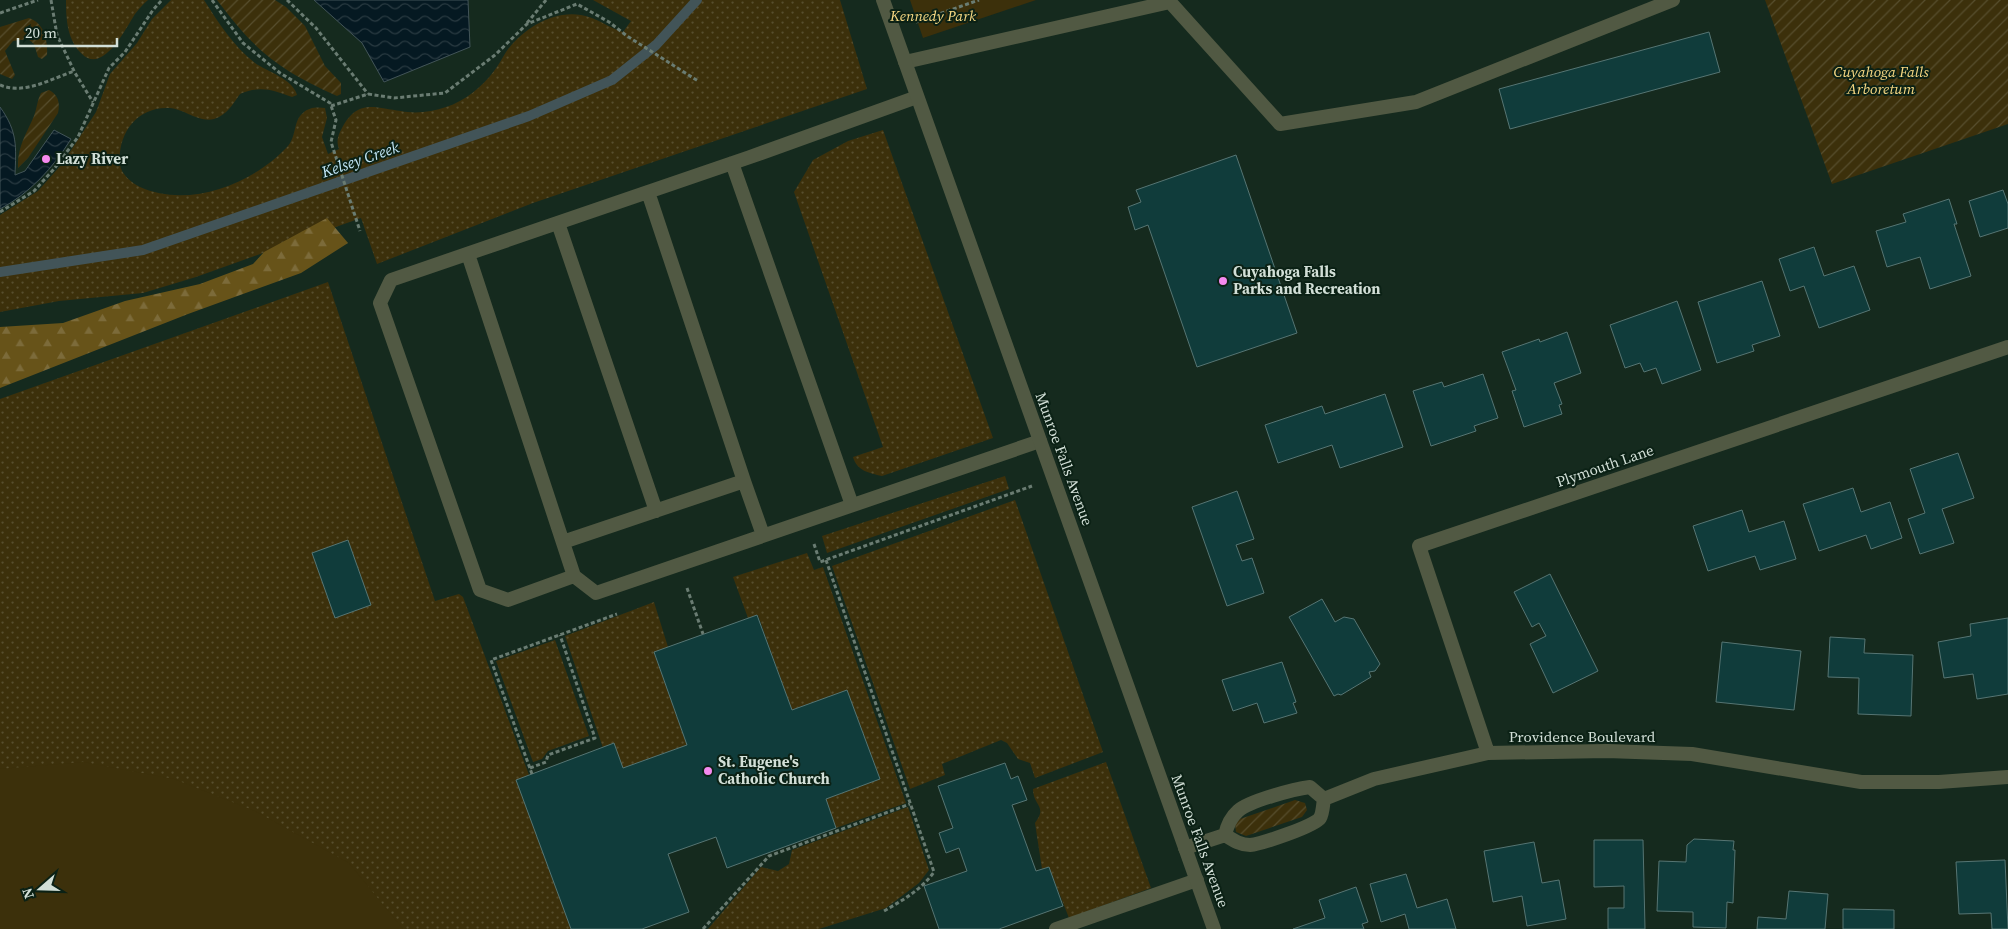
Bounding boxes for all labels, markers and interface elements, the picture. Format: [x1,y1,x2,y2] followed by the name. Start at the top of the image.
[889,5,977,26] park label: Kennedy Park
[18,15,116,47] scale bar
[25,22,57,43] text: 20 m
[1833,61,1929,99] park label: Cuyahoga Falls Arboretum
[317,135,402,183] water label: Kelsey Creek
[56,148,128,169] place label: Lazy River
[40,153,52,165] marker: Lazy River
[1233,261,1381,299] place label: Cuyahoga Falls Parks and Recreation
[1217,275,1229,287] marker: Cuyahoga Falls Parks and Recreation
[1031,389,1098,529] street label: Munroe Falls Avenue
[1553,439,1657,492] street label: Plymouth Lane
[1509,726,1656,747] street label: Providence Boulevard
[718,751,830,789] place label: St. Eugene's Catholic Church
[702,765,714,777] marker: St. Eugene's Catholic Church
[1167,771,1234,911] street label: Munroe Falls Avenue
[15,864,65,914] north arrow
[17,885,39,902] text: N

